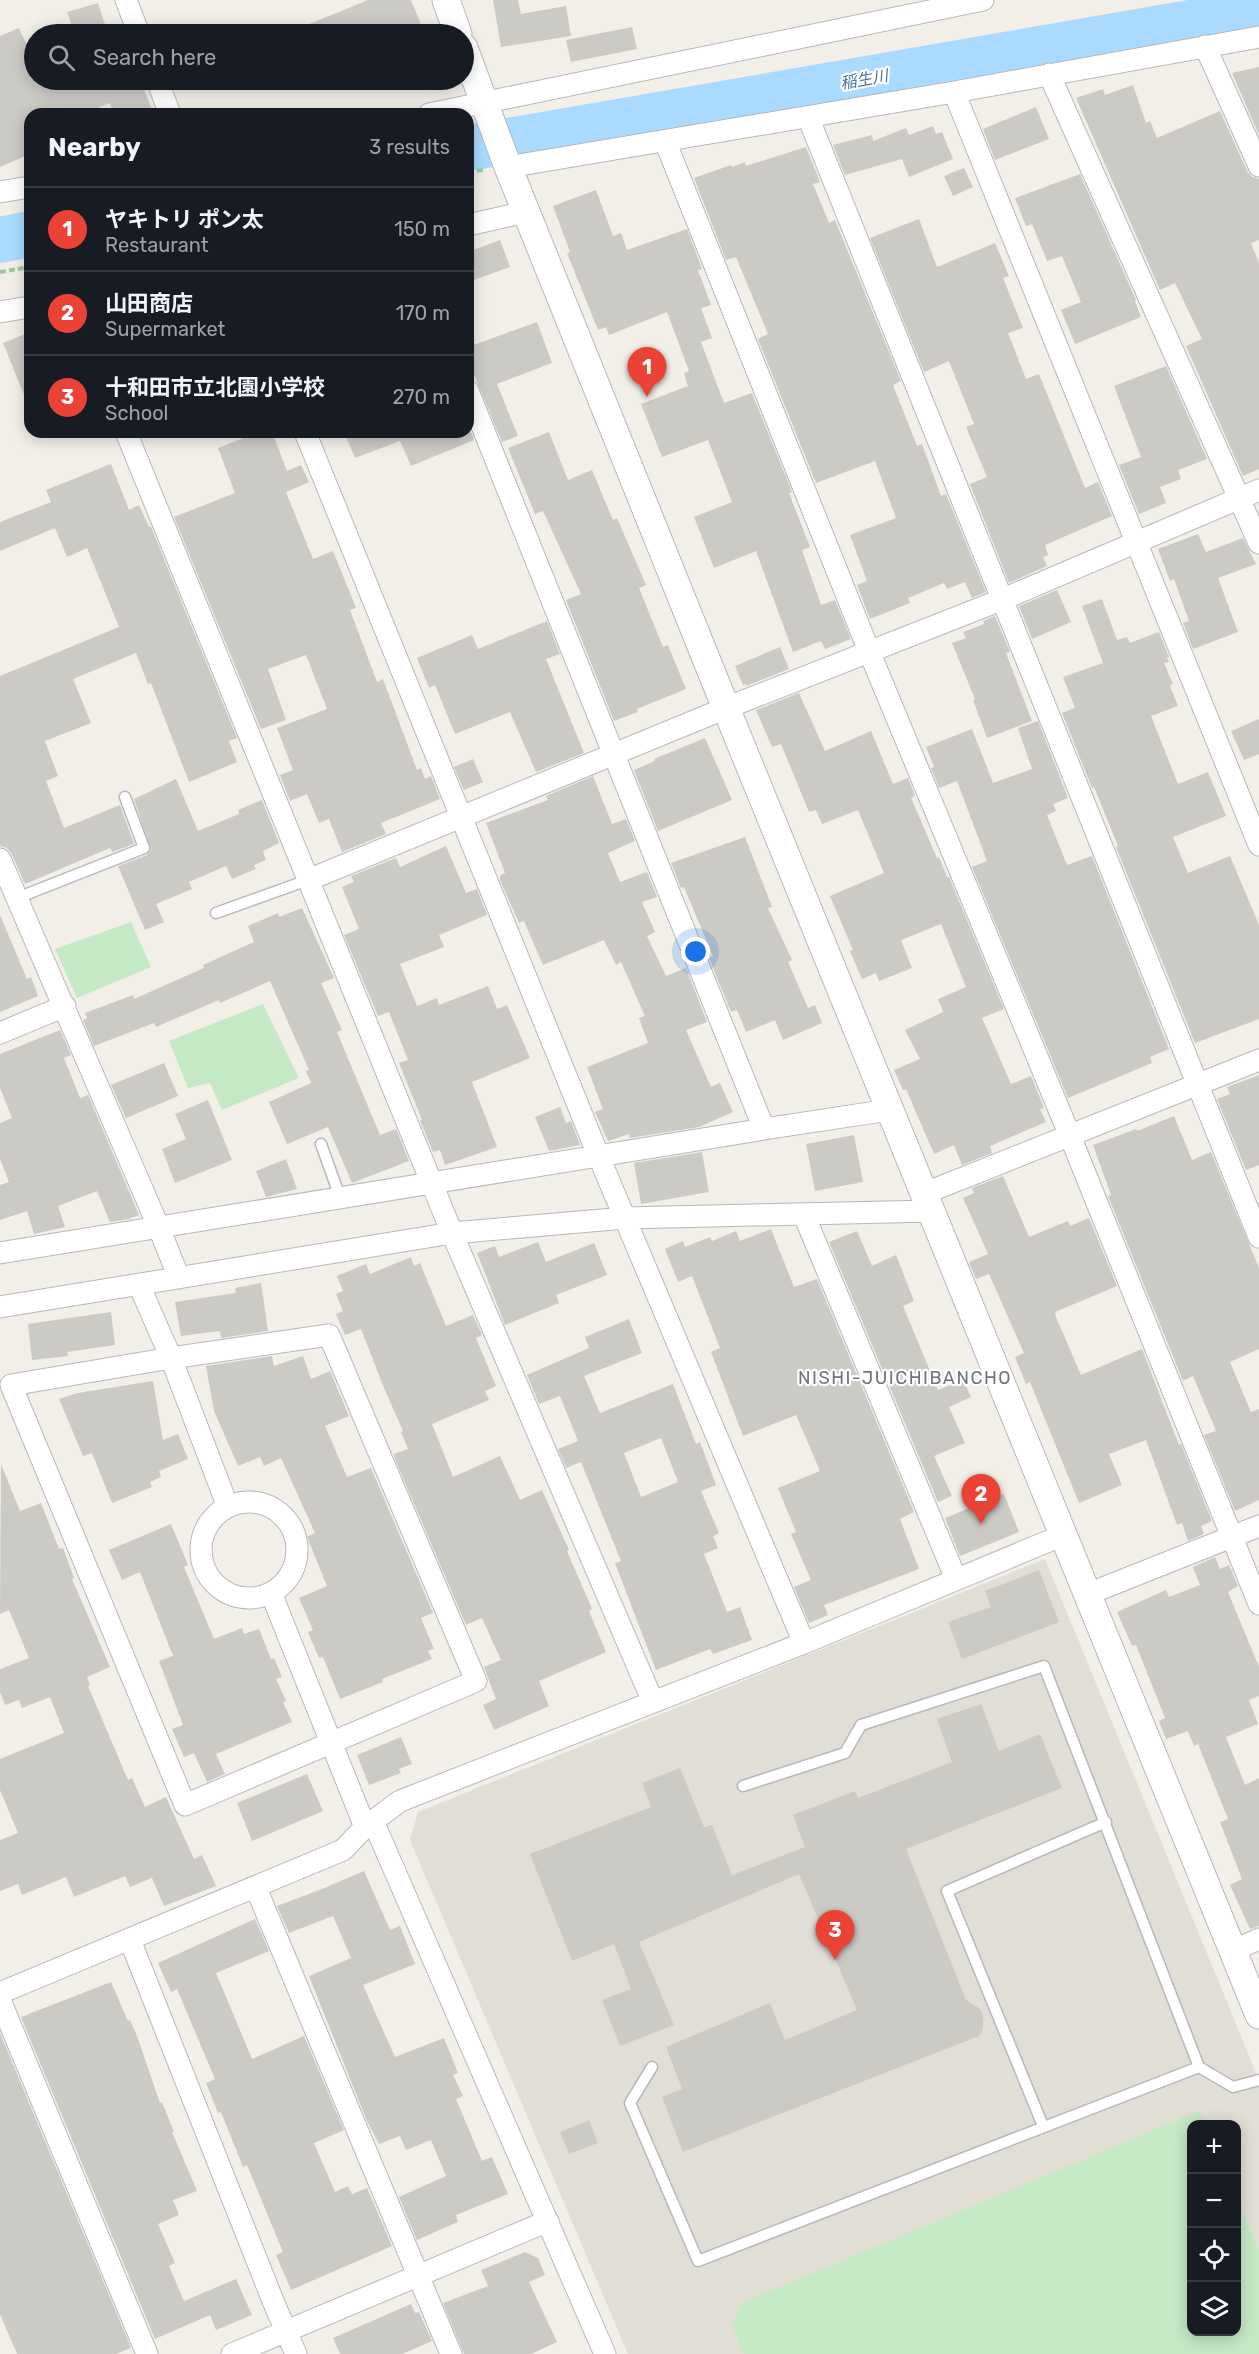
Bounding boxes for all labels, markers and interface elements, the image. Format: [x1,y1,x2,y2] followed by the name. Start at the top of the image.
[24,24,474,90] search box
[45,41,78,74] icon: search
[93,44,216,71] text: Search here
[839,66,891,93] water label: 稲生川
[48,132,141,163] text: Nearby
[369,135,450,159] text: 3 results
[105,206,264,233] text: ヤキトリ ポン太
[63,217,72,241] text: 1
[394,217,450,241] text: 150 m
[105,233,209,257] text: Restaurant
[105,290,193,317] text: 山田商店
[61,301,74,325] text: 2
[396,301,450,325] text: 170 m
[105,317,225,341] text: Supermarket
[628,348,666,397] pin: 1
[105,374,325,401] text: 十和田市立北園小学校
[61,385,74,409] text: 3
[393,385,450,409] text: 270 m
[105,401,168,425] text: School
[681,937,710,966] your location
[798,1367,1012,1389] district label: NISHI-JUICHIBANCHO
[962,1474,1000,1524] pin: 2
[816,1910,854,1960] pin: 3
[1187,2120,1241,2336] map controls
[1187,2120,1241,2174] button: +
[1187,2174,1241,2228] button: −
[1187,2228,1241,2282] button: locate
[1187,2282,1241,2336] button: layers

